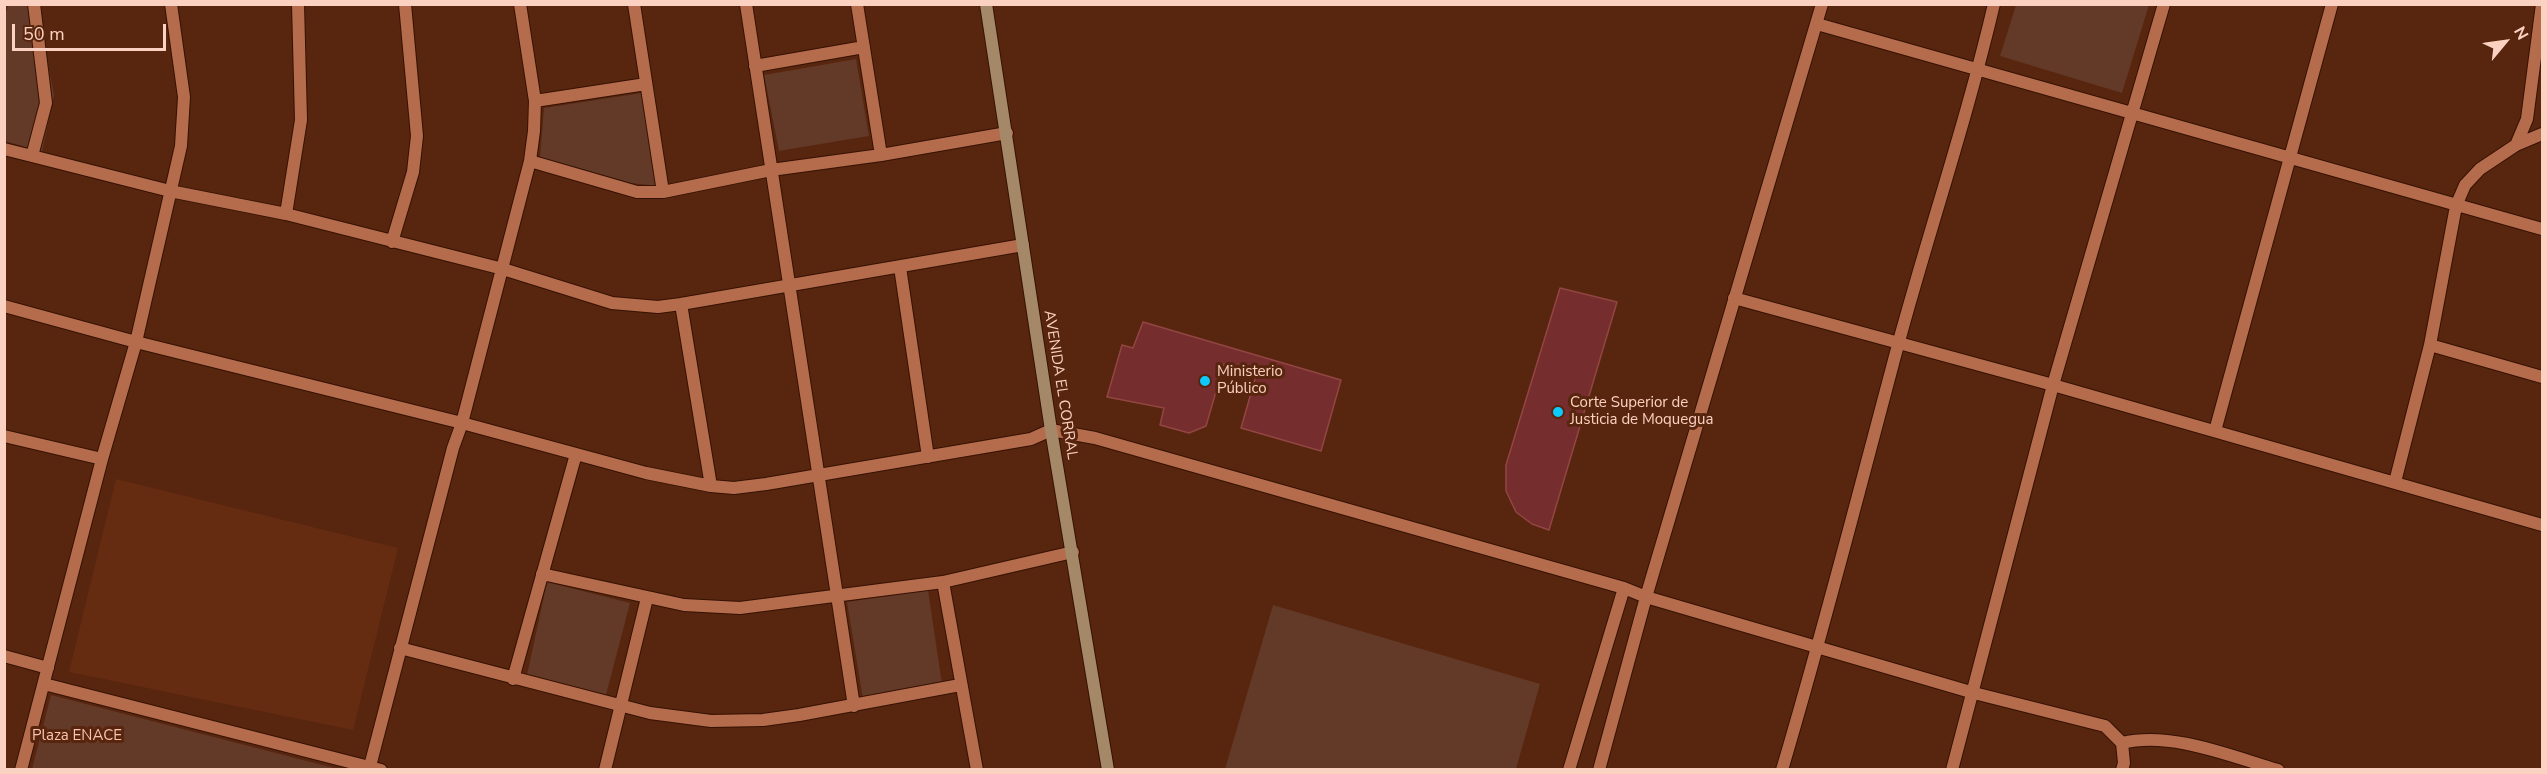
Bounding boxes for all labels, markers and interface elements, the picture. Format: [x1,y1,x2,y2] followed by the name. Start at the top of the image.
[15,12,170,50] scale bar
[2475,12,2535,72] north arrow
[23,22,65,46] text: 50 m
[2508,23,2533,44] text: N
[1039,309,1081,461] street label: AVENIDA EL CORRAL
[1217,363,1283,398] place label: Ministerio Público
[1198,374,1212,388] marker: Ministerio Público
[1570,394,1713,429] place label: Corte Superior de Justicia de Moquegua
[1551,405,1565,419] marker: Corte Superior de Justicia de Moquegua
[32,727,122,745] park label: Plaza ENACE

